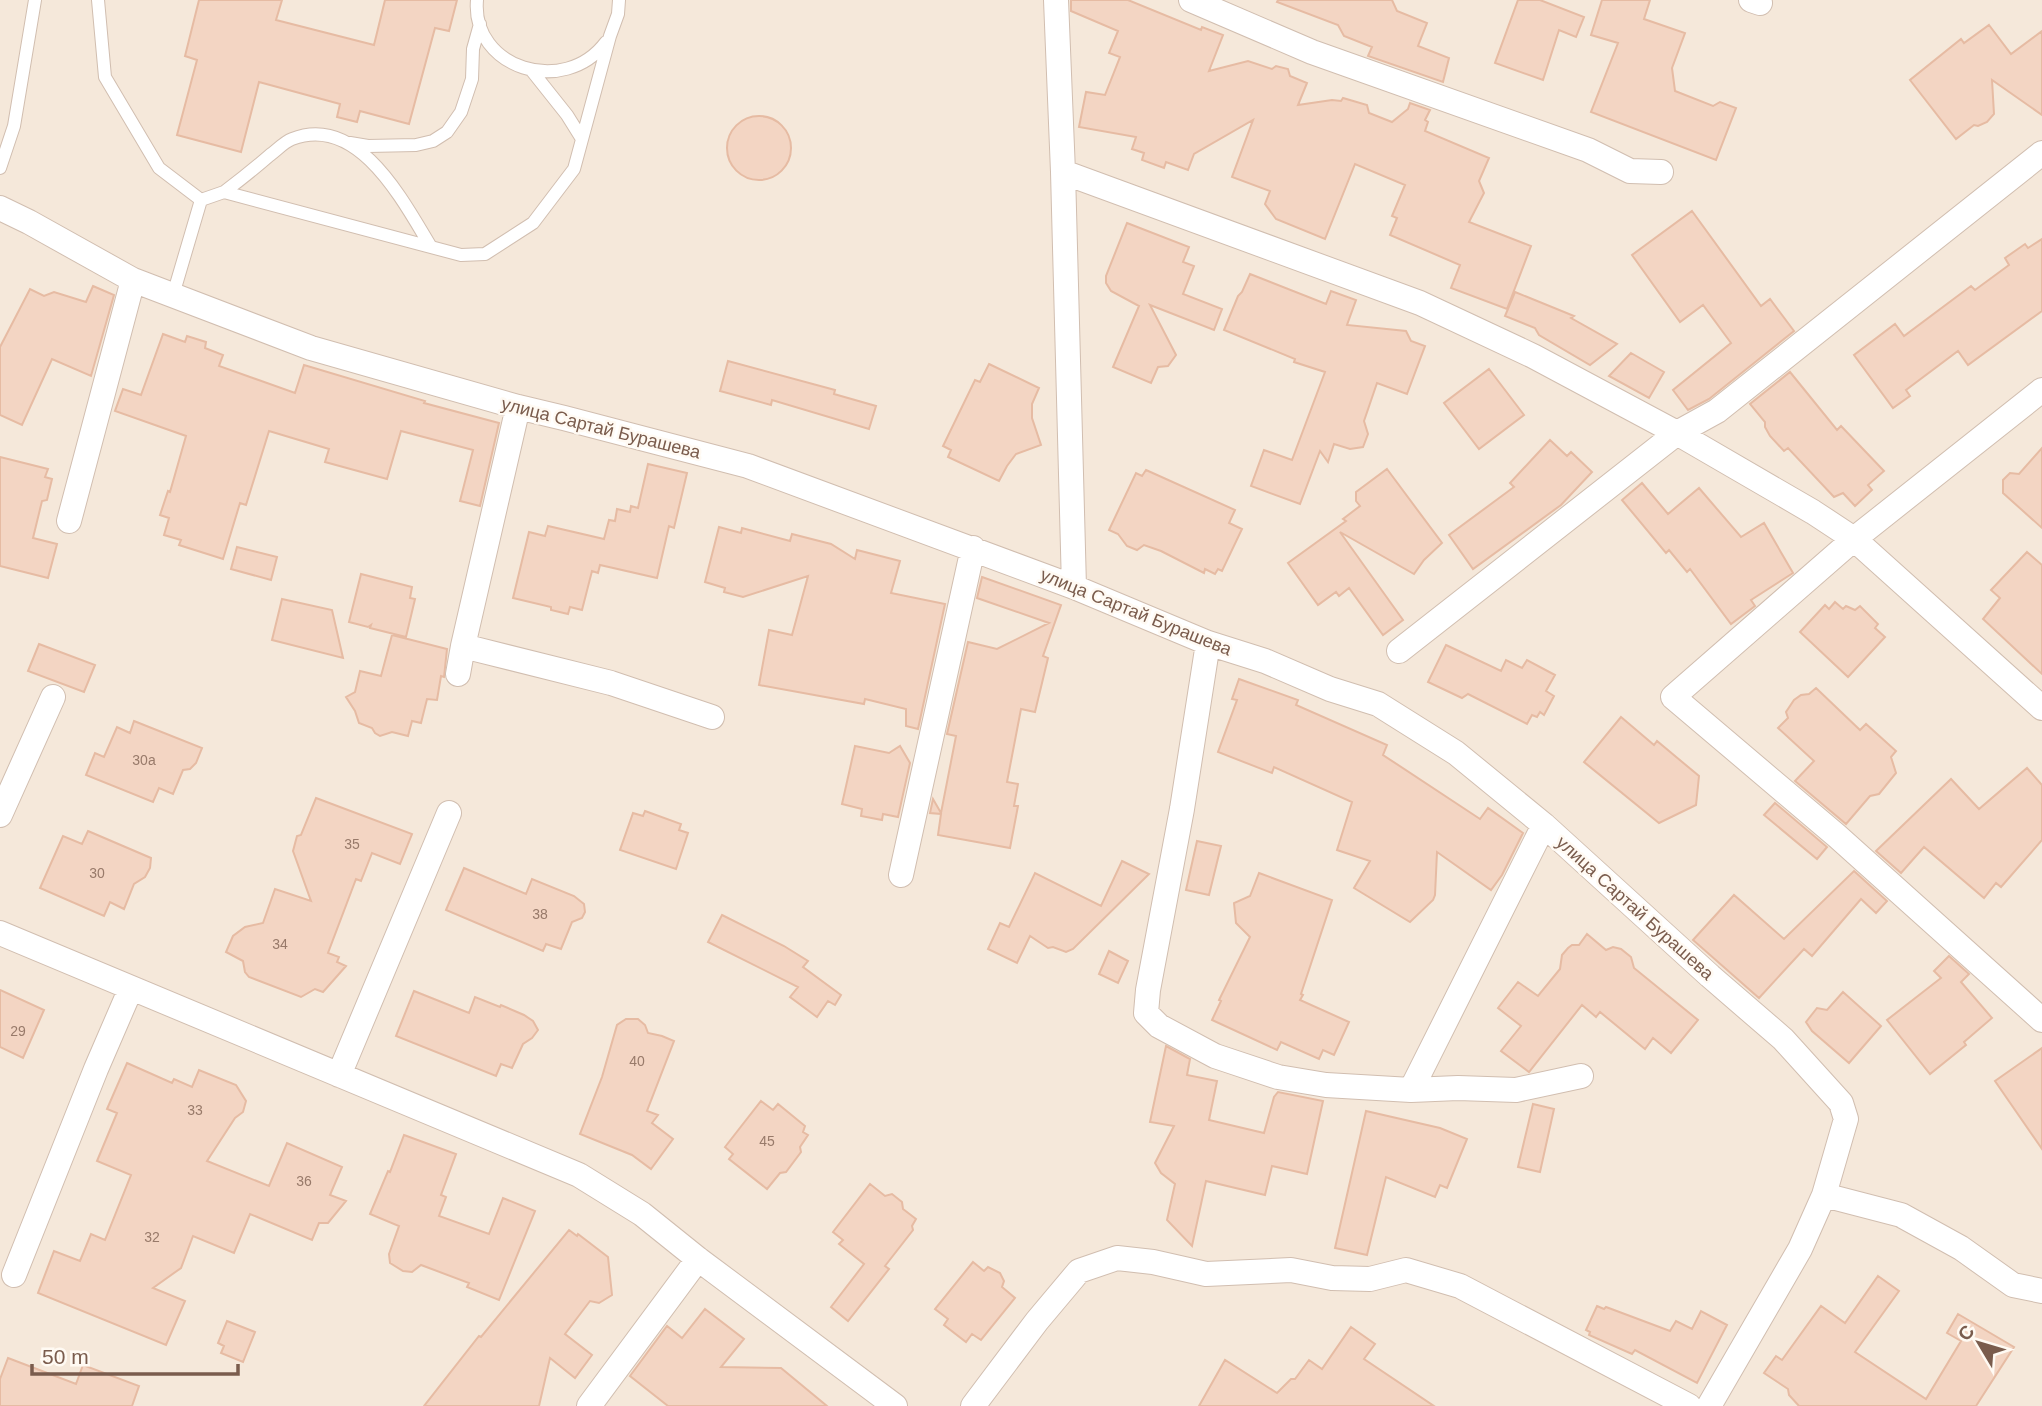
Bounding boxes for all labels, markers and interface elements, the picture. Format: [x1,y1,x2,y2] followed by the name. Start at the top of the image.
[499,394,704,463] street label: улица Сартай Бурашева
[1037,564,1235,660] street label: улица Сартай Бурашева
[132,752,156,768] house number: 30а
[1552,832,1718,985] street label: улица Сартай Бурашева
[344,836,360,852] house number: 35
[89,865,105,881] house number: 30
[532,906,548,922] house number: 38
[272,936,288,952] house number: 34
[10,1023,26,1039] house number: 29
[629,1053,645,1069] house number: 40
[187,1102,203,1118] house number: 33
[759,1133,775,1149] house number: 45
[296,1173,312,1189] house number: 36
[144,1229,160,1245] house number: 32
[1944,1308,2014,1378] north arrow
[1953,1321,1979,1345] text: С
[32,1332,238,1376] scale bar
[42,1345,89,1368] text: 50 m

